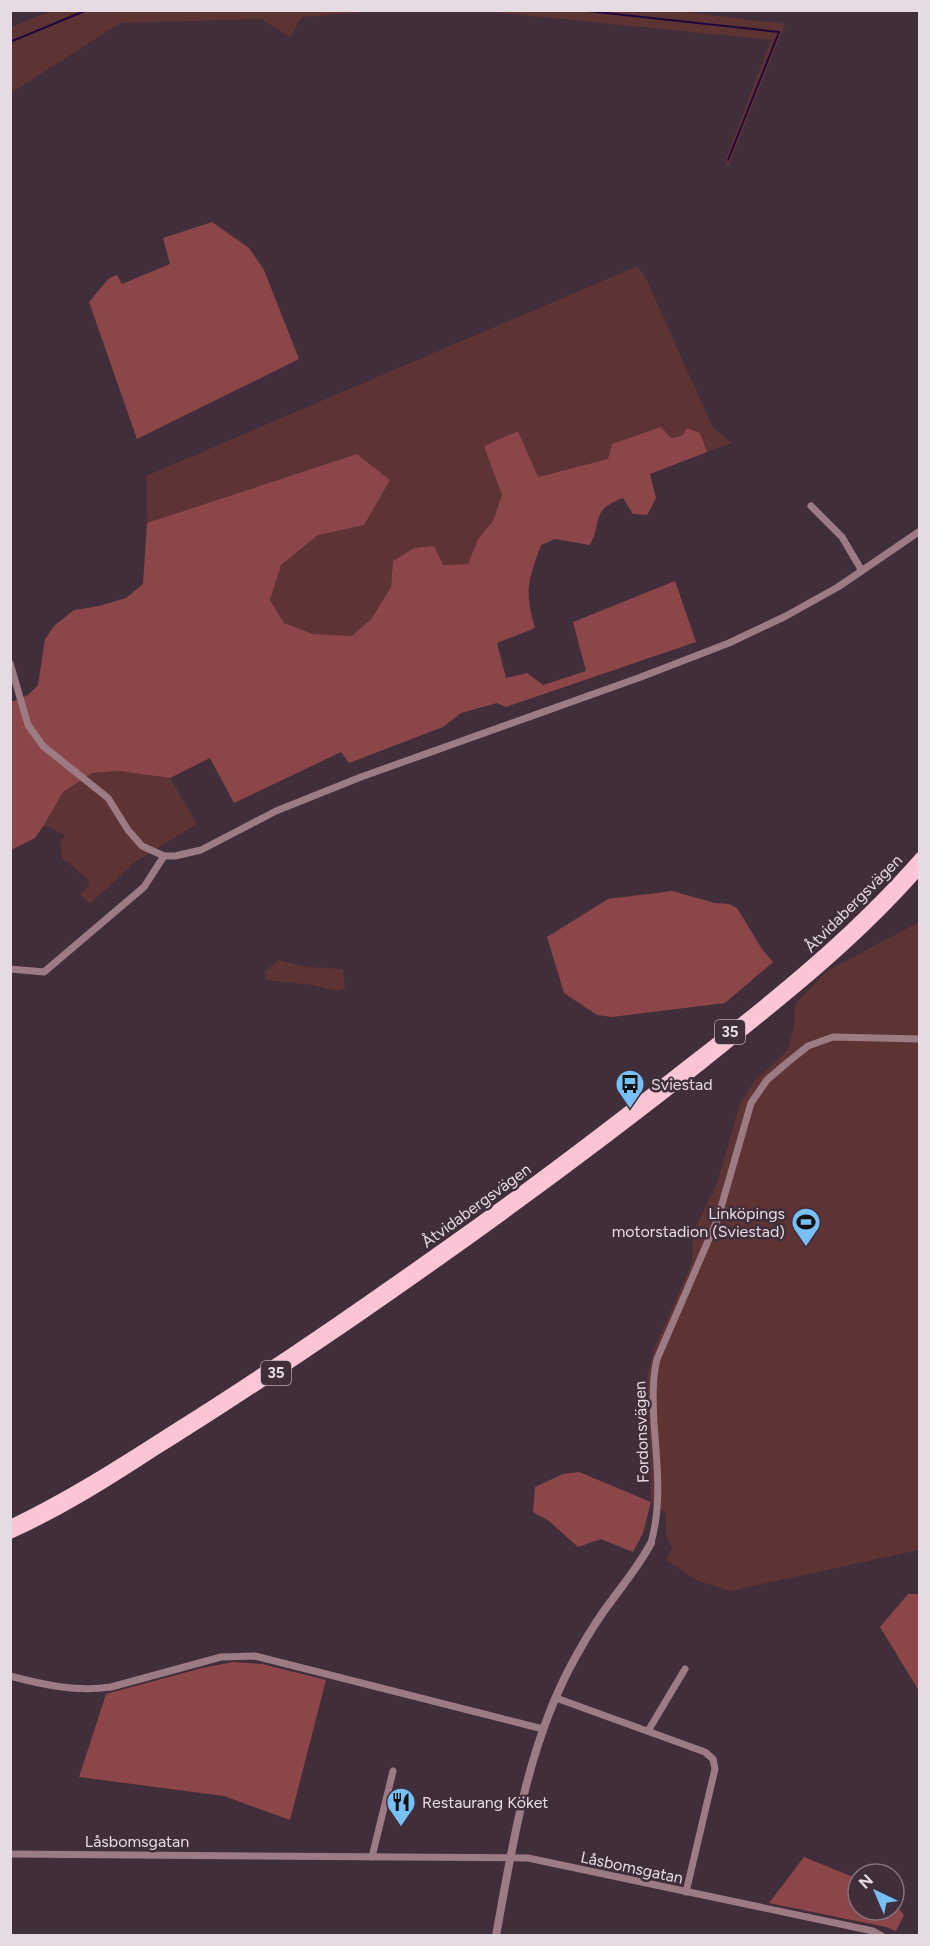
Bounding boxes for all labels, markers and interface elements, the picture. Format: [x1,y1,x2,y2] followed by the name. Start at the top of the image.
[801,851,906,956] street label: Åtvidabergsvägen
[715,1020,745,1044] road number: 35
[614,1068,646,1110] bus stop icon: Sviestad
[651,1075,713,1094] place label: Sviestad
[418,1159,535,1251] street label: Åtvidabergsvägen
[612,1204,785,1241] place label: Linköpings motorstadion (Sviestad)
[790,1206,822,1248] sports icon: Linköpings motorstadion (Sviestad)
[261,1361,291,1385] road number: 35
[630,1381,653,1483] street label: Fordonsvägen
[385,1786,417,1828] restaurant icon: Restaurang Köket
[422,1793,548,1812] place label: Restaurang Köket
[85,1832,189,1851] street label: Låsbomsgatan
[579,1847,685,1888] street label: Låsbomsgatan
[846,1862,906,1922] north arrow
[855,1870,877,1893] text: N

